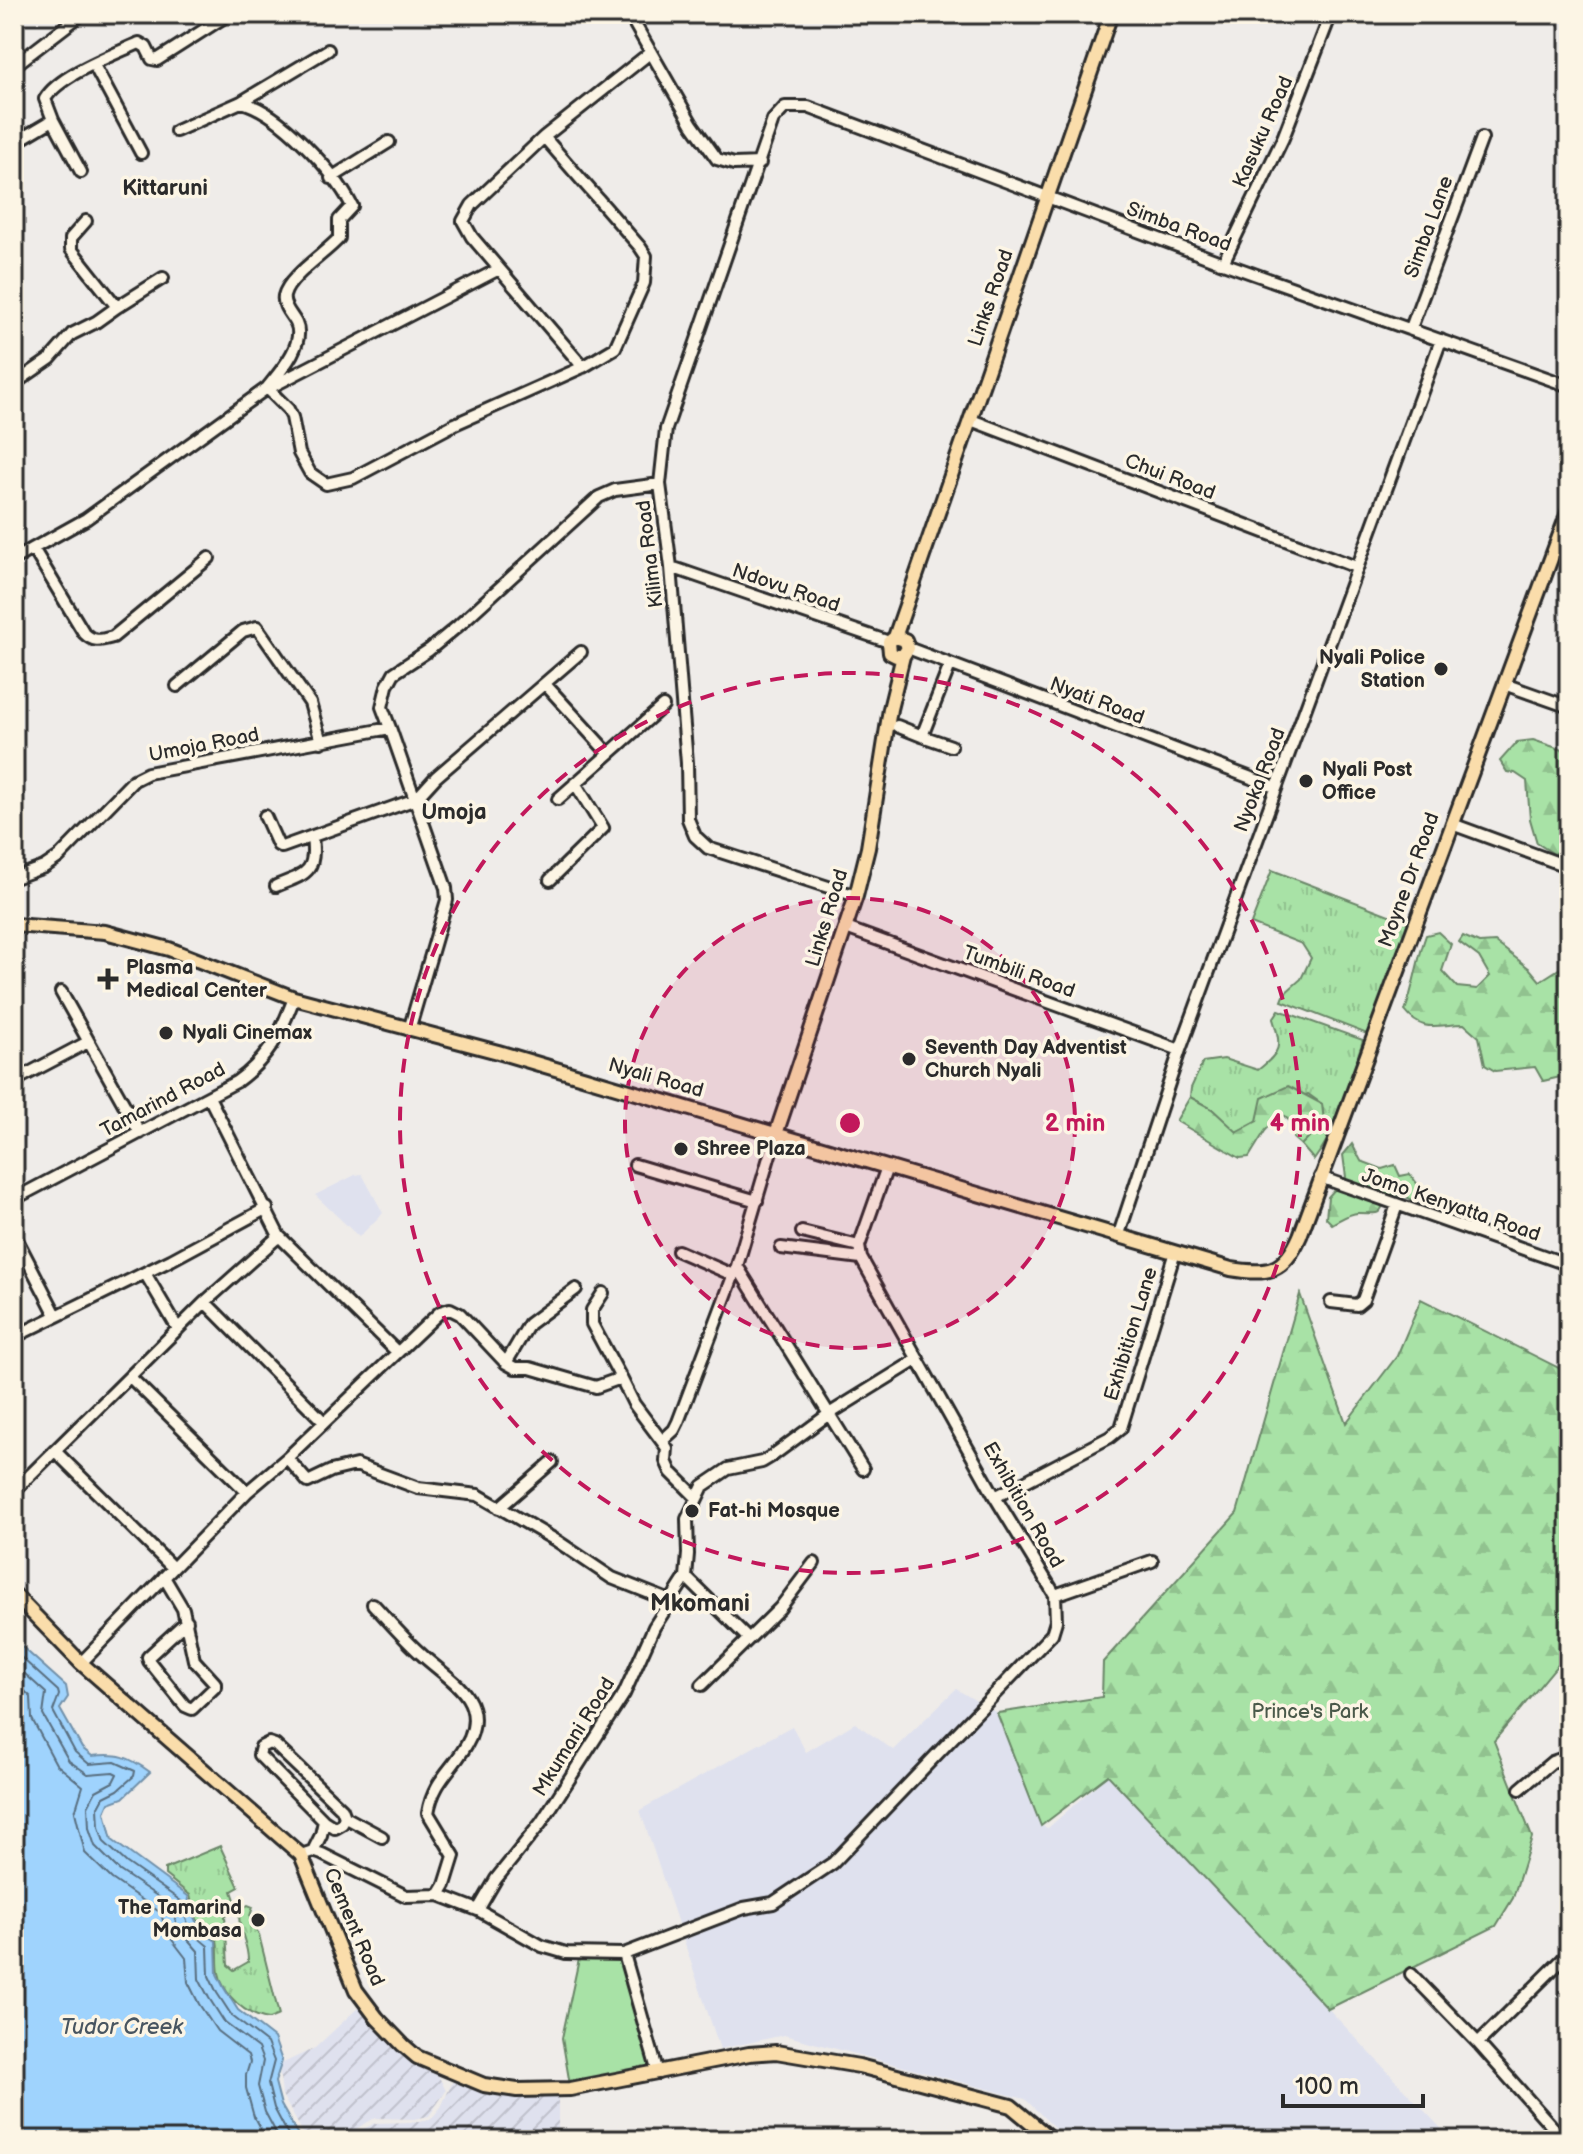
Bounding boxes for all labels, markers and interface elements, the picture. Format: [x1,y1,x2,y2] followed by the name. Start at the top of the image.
[1228,72,1298,192] street label: Kasuku Road
[1399,173,1459,281] street label: Simba Lane
[122,175,208,202] district label: Kittaruni
[1123,197,1235,257] street label: Simba Road
[963,246,1019,350] street label: Links Road
[1121,449,1219,505] street label: Chui Road
[631,499,669,609] street label: Kilima Road
[729,558,843,618] street label: Ndovu Road
[1319,646,1425,693] place label: Nyali Police Station
[1432,660,1450,678] marker: Nyali Police Station
[1046,672,1148,730] street label: Nyati Road
[147,723,261,767] street label: Umoja Road
[1229,725,1291,835] street label: Nyoka Road
[1322,758,1413,805] place label: Nyali Post Office
[1297,772,1315,790] marker: Nyali Post Office
[421,799,487,826] district label: Umoja
[1374,809,1444,951] street label: Moyne Dr Road
[801,866,853,970] street label: Links Road
[960,941,1078,1003] street label: Tumbili Road
[126,956,268,1003] place label: Plasma Medical Center
[97,968,119,990] marker: Plasma Medical Center
[182,1021,312,1045] place label: Nyali Cinemax
[157,1024,175,1042] marker: Nyali Cinemax
[925,1036,1127,1083] place label: Seventh Day Adventist Church Nyali
[900,1050,918,1068] marker: Seventh Day Adventist Church Nyali
[606,1053,706,1103] street label: Nyali Road
[97,1057,229,1143] street label: Tamarind Road
[836,1109,864,1137] centre of rings
[1045,1109,1105,1138] text: 2 min
[1270,1109,1330,1138] text: 4 min
[697,1137,806,1161] place label: Shree Plaza
[672,1140,690,1158] marker: Shree Plaza
[1359,1163,1543,1247] street label: Jomo Kenyatta Road
[1099,1264,1163,1404] street label: Exhibition Lane
[977,1438,1069,1572] street label: Exhibition Road
[708,1499,840,1523] place label: Fat-hi Mosque
[683,1502,701,1520] marker: Fat-hi Mosque
[650,1589,750,1618] district label: Mkomani
[528,1673,620,1801] street label: Mkumani Road
[1252,1700,1369,1724] park label: Prince's Park
[318,1864,390,1990] street label: Cement Road
[118,1896,242,1943] place label: The Tamarind Mombasa
[249,1911,267,1929] marker: The Tamarind Mombasa
[61,2014,184,2041] water label: Tudor Creek
[1283,2058,1423,2108] scale bar
[1295,2072,1359,2101] text: 100 m

